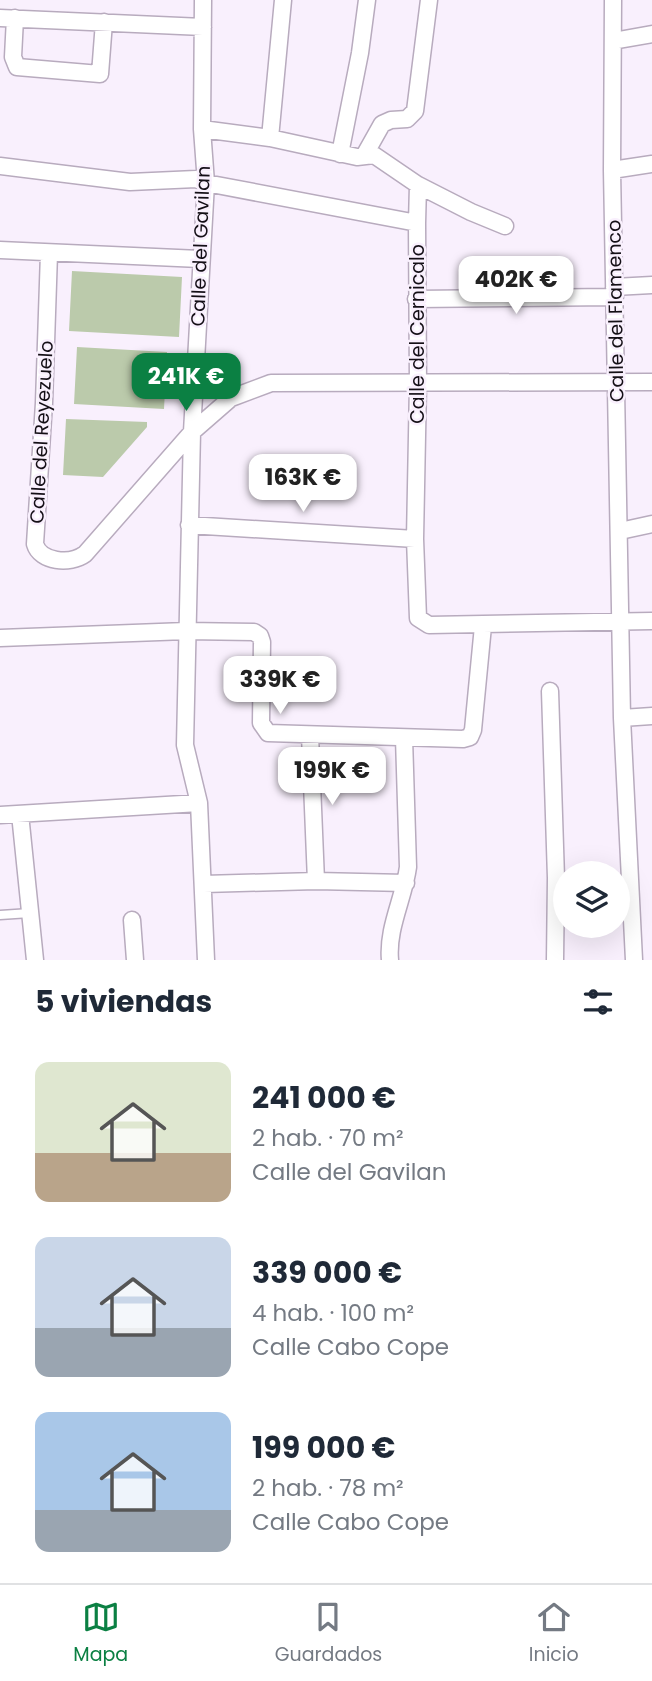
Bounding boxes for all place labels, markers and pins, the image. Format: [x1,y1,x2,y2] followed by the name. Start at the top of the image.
[459,256,573,316] pin: 402K €
[129,354,243,413] pin: 241K €
[246,454,360,514] pin: 163K €
[223,656,337,716] pin: 339K €
[275,748,389,807] pin: 199K €

